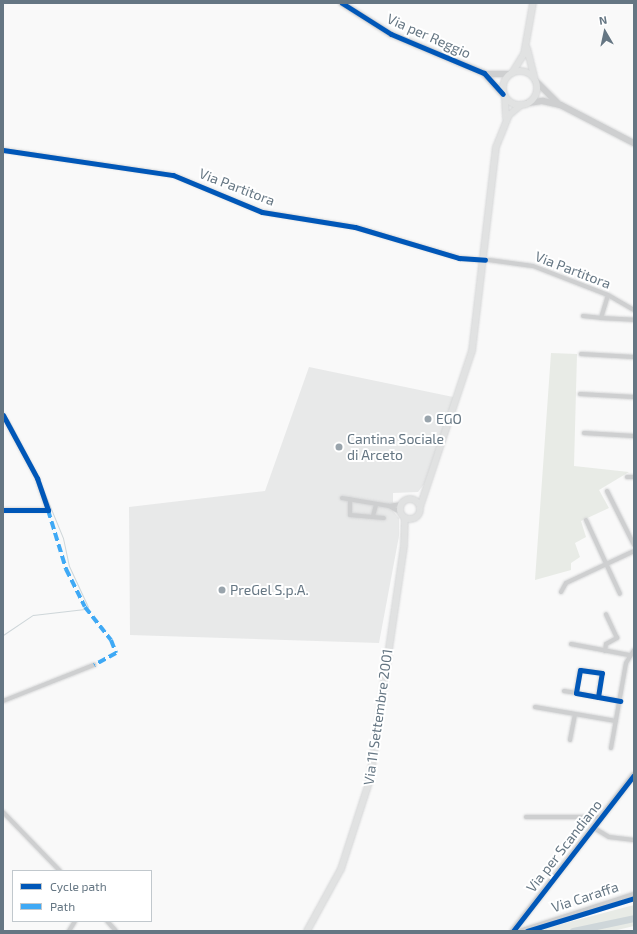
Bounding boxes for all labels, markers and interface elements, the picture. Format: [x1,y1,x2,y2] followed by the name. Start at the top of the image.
[384,10,474,62] street label: Via per Reggio
[585,12,625,52] north arrow
[598,13,608,27] text: N
[197,165,277,209] street label: Via Partitora
[533,248,613,292] street label: Via Partitora
[436,411,462,427] place label: EGO
[423,414,433,424] marker: EGO
[347,431,444,464] place label: Cantina Sociale di Arceto
[334,442,344,452] marker: Cantina Sociale di Arceto
[230,582,309,598] place label: PreGel S.p.A.
[217,585,227,595] marker: PreGel S.p.A.
[360,648,396,786] street label: Via 11 Settembre 2001
[523,796,605,896] street label: Via per Scandiano
[12,870,152,922] legend
[549,878,621,916] street label: Via Caraffa
[50,879,107,893] text: Cycle path
[50,899,75,913] text: Path

